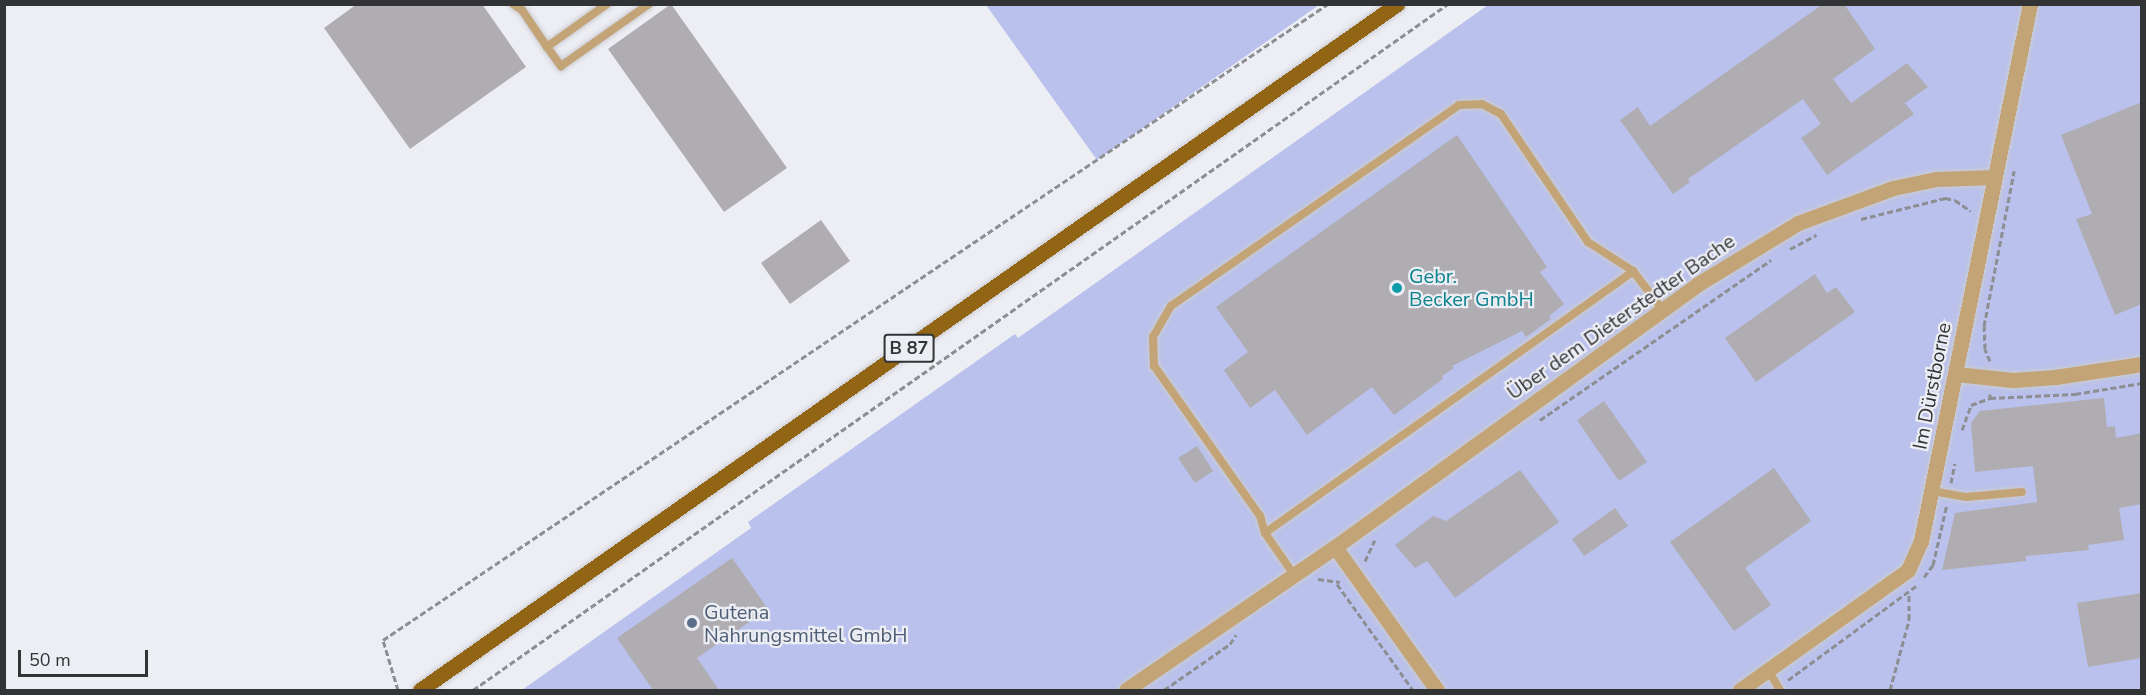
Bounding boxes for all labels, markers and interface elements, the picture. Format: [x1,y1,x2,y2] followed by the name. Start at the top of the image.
[1503,229,1739,405] street label: Über dem Dieterstedter Bache
[1409,264,1534,311] place label: Gebr. Becker GmbH
[1390,281,1404,295] marker: Gebr. Becker GmbH
[1908,320,1956,452] street label: Im Dürstborne
[884,333,934,363] road number: B 87
[704,600,907,647] place label: Gutena Nahrungsmittel GmbH
[685,616,699,630] marker: Gutena Nahrungsmittel GmbH
[21,638,152,676] scale bar
[29,648,71,672] text: 50 m

